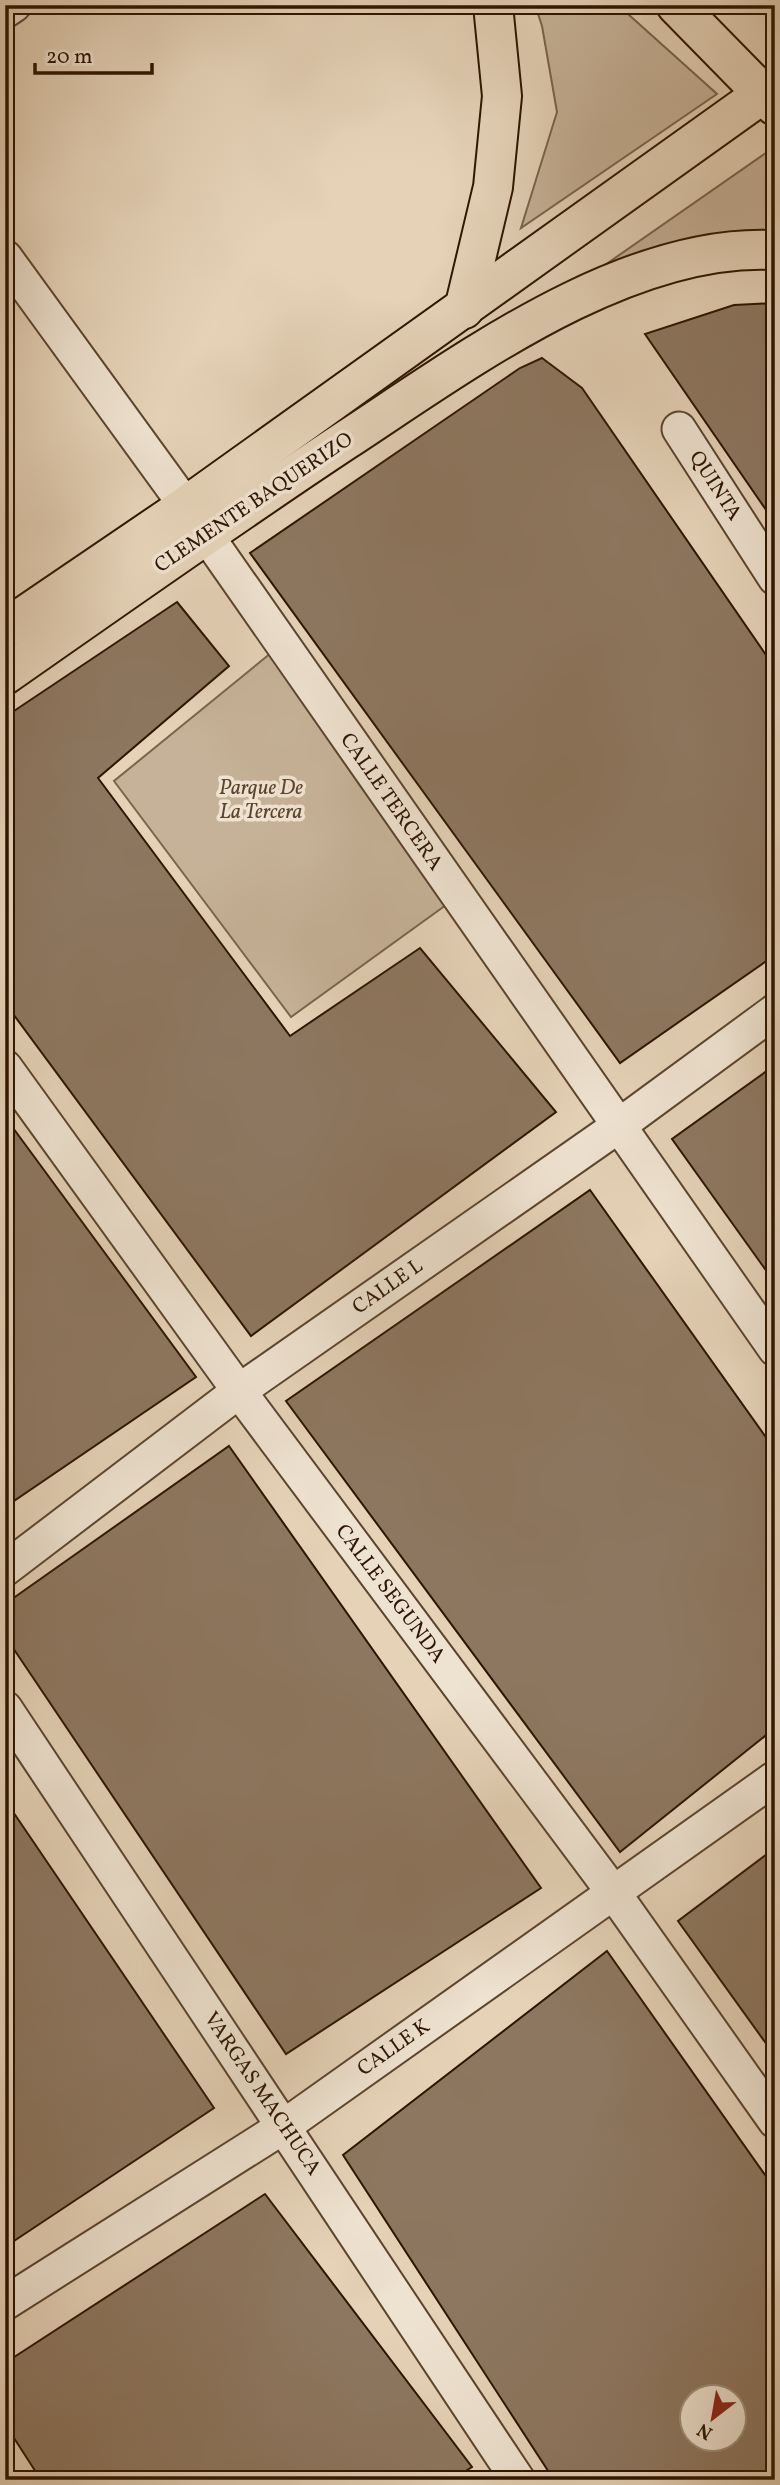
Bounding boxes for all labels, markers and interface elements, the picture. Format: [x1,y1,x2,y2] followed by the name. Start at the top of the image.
[35,32,152,76] scale bar
[46,43,92,72] text: 20 m
[149,426,359,580] street label: CLEMENTE BAQUERIZO
[682,445,749,527] street label: QUINTA
[333,727,449,877] street label: CALLE TERCERA
[219,774,303,827] park label: Parque De La Tercera
[347,1252,429,1322] street label: CALLE L
[328,1518,452,1670] street label: CALLE SEGUNDA
[196,2006,328,2182] street label: VARGAS MACHUCA
[352,2012,436,2084] street label: CALLE K
[678,2384,748,2454] north arrow
[692,2416,718,2446] text: N

